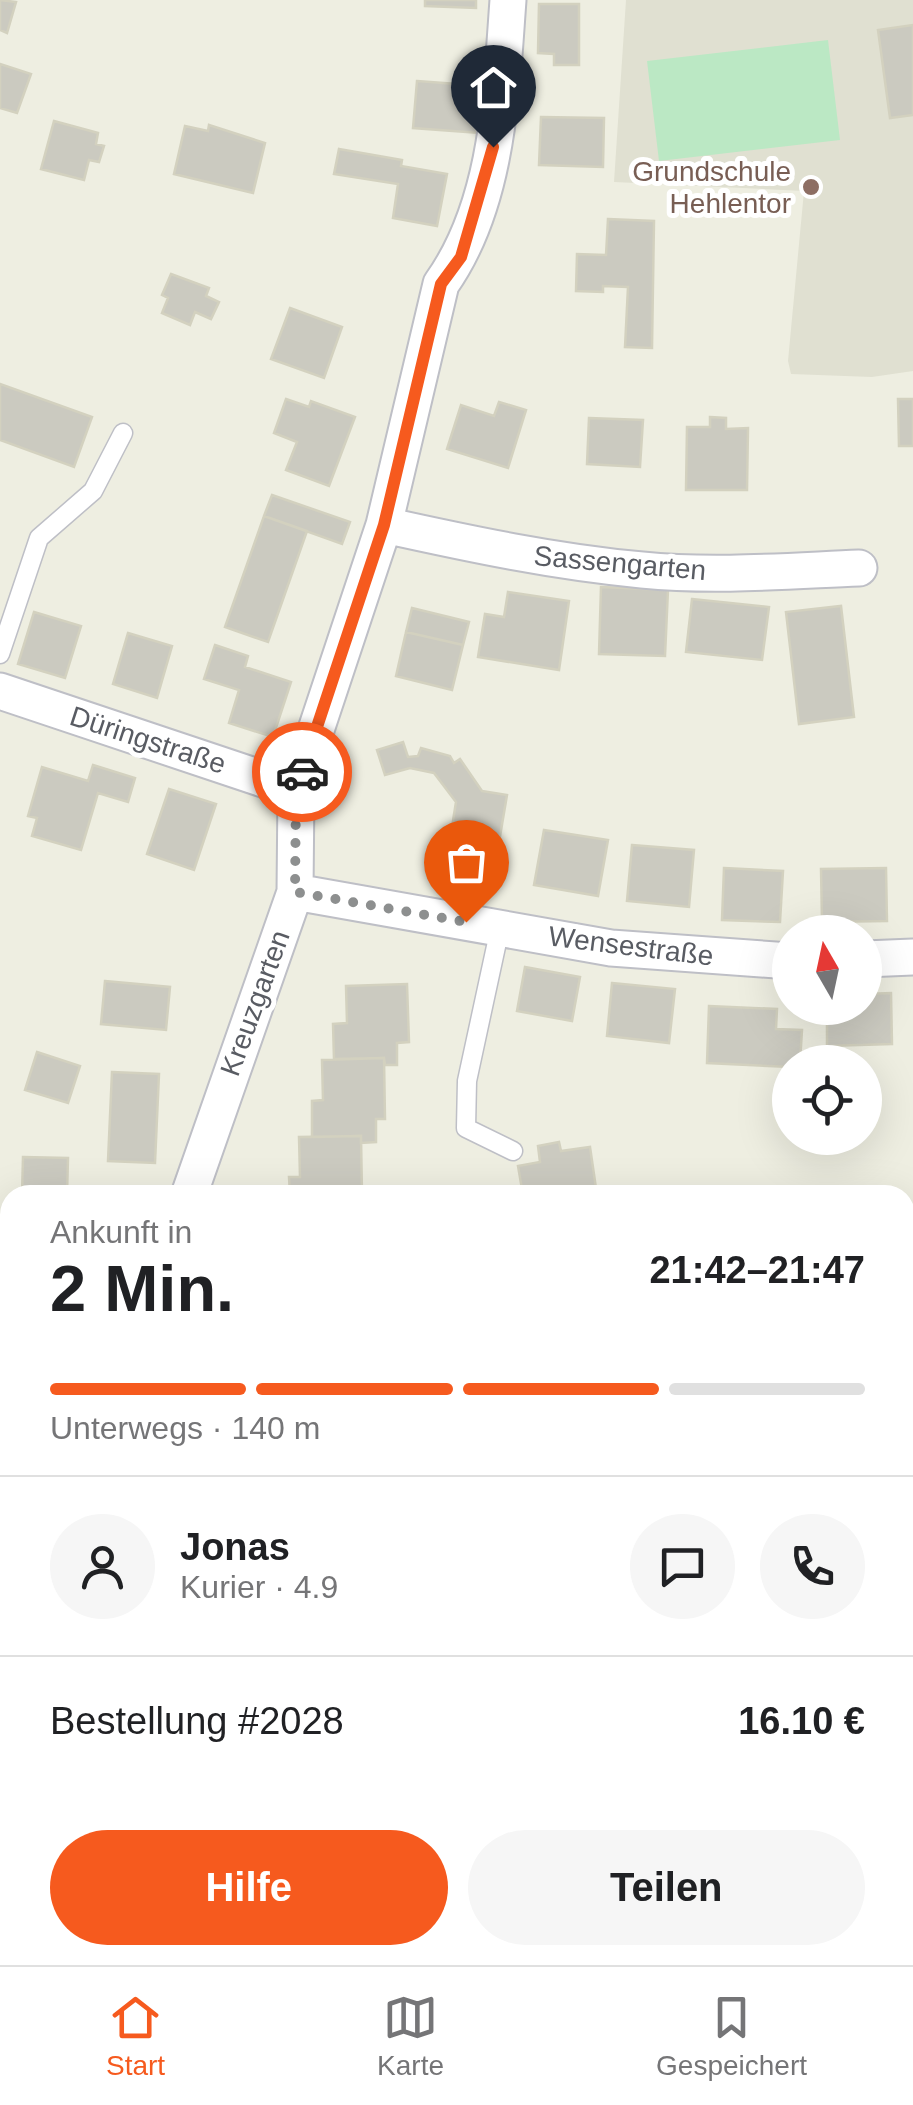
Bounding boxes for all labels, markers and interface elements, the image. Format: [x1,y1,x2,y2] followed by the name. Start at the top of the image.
[451,45,536,148] pin
[466,60,521,115] icon: home
[632,156,791,219] place label: Grundschule Hehlentor
[800,176,822,198] marker: Grundschule Hehlentor
[533,540,707,586] street label: Sassengarten
[66,700,230,780] street label: Düringstraße
[252,722,352,822] courier
[275,745,330,800] icon: car
[424,820,509,923] pin
[439,835,494,890] icon: bag
[772,915,882,1025] north arrow
[772,915,882,1155] map controls
[547,921,715,971] street label: Wensestraße
[214,926,296,1080] street label: Kreuzgarten
[772,1045,882,1155] button: locate
[50,1214,192,1250] text: Ankunft in
[649,1249,865,1291] text: 21:42–21:47
[50,1252,234,1325] text: 2 Min.
[50,1410,320,1446] text: Unterwegs · 140 m
[50,1514,155,1619] button: person
[630,1514,735,1619] button: chat
[760,1514,865,1619] button: phone
[180,1526,290,1568] text: Jonas
[180,1569,338,1605] text: Kurier · 4.9
[50,1700,344,1742] text: Bestellung #2028
[738,1700,865,1742] text: 16.10 €
[50,1830,448,1945] button: Hilfe
[468,1830,865,1945] button: Teilen
[106,1990,165,2082] tab: Start
[377,1990,444,2082] tab: Karte
[656,1990,807,2082] tab: Gespeichert

